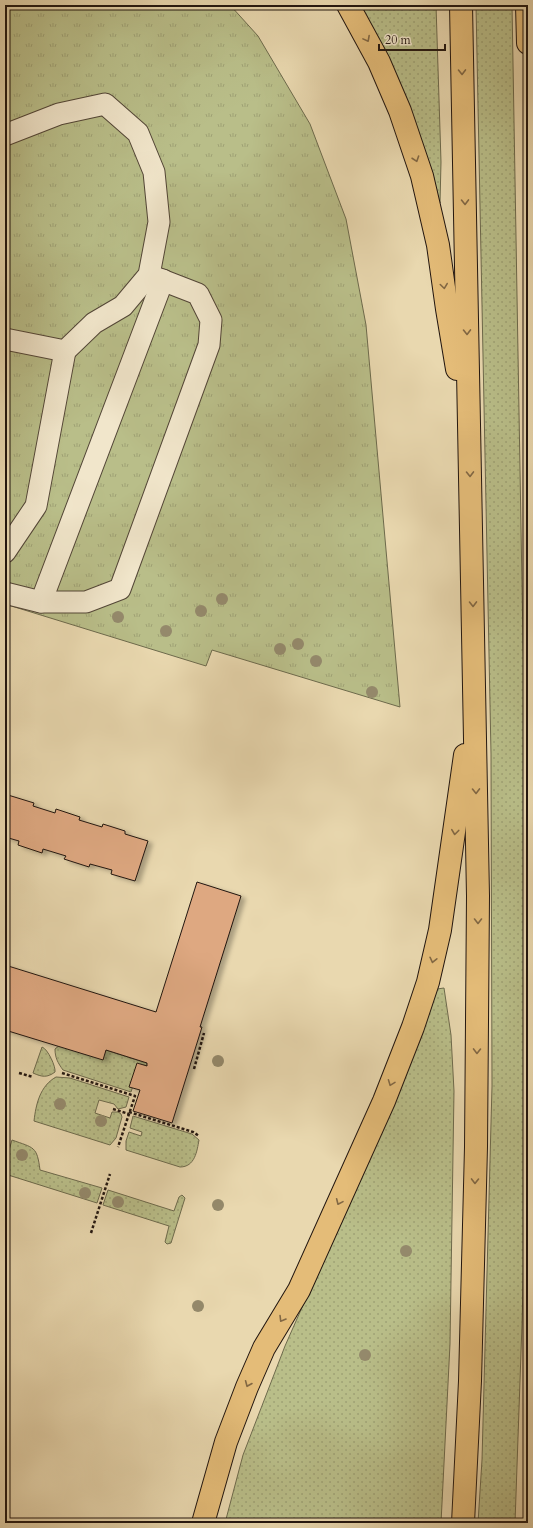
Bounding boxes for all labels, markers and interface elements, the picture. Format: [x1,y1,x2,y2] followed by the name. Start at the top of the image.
[379,26,445,52] scale bar
[385,32,412,48] text: 20 m
[362,35,369,42] one-way arrow
[458,69,466,75] one-way arrow
[411,156,420,163] one-way arrow
[461,199,469,205] one-way arrow
[439,283,448,289] one-way arrow
[463,329,471,335] one-way arrow
[466,471,474,477] one-way arrow
[469,601,477,607] one-way arrow
[472,788,480,794] one-way arrow
[450,829,459,835] one-way arrow
[474,918,482,924] one-way arrow
[430,957,438,963] one-way arrow
[473,1048,481,1054] one-way arrow
[388,1079,396,1086] one-way arrow
[471,1178,479,1184] one-way arrow
[336,1198,344,1205] one-way arrow
[279,1315,286,1322] one-way arrow
[245,1380,253,1387] one-way arrow

